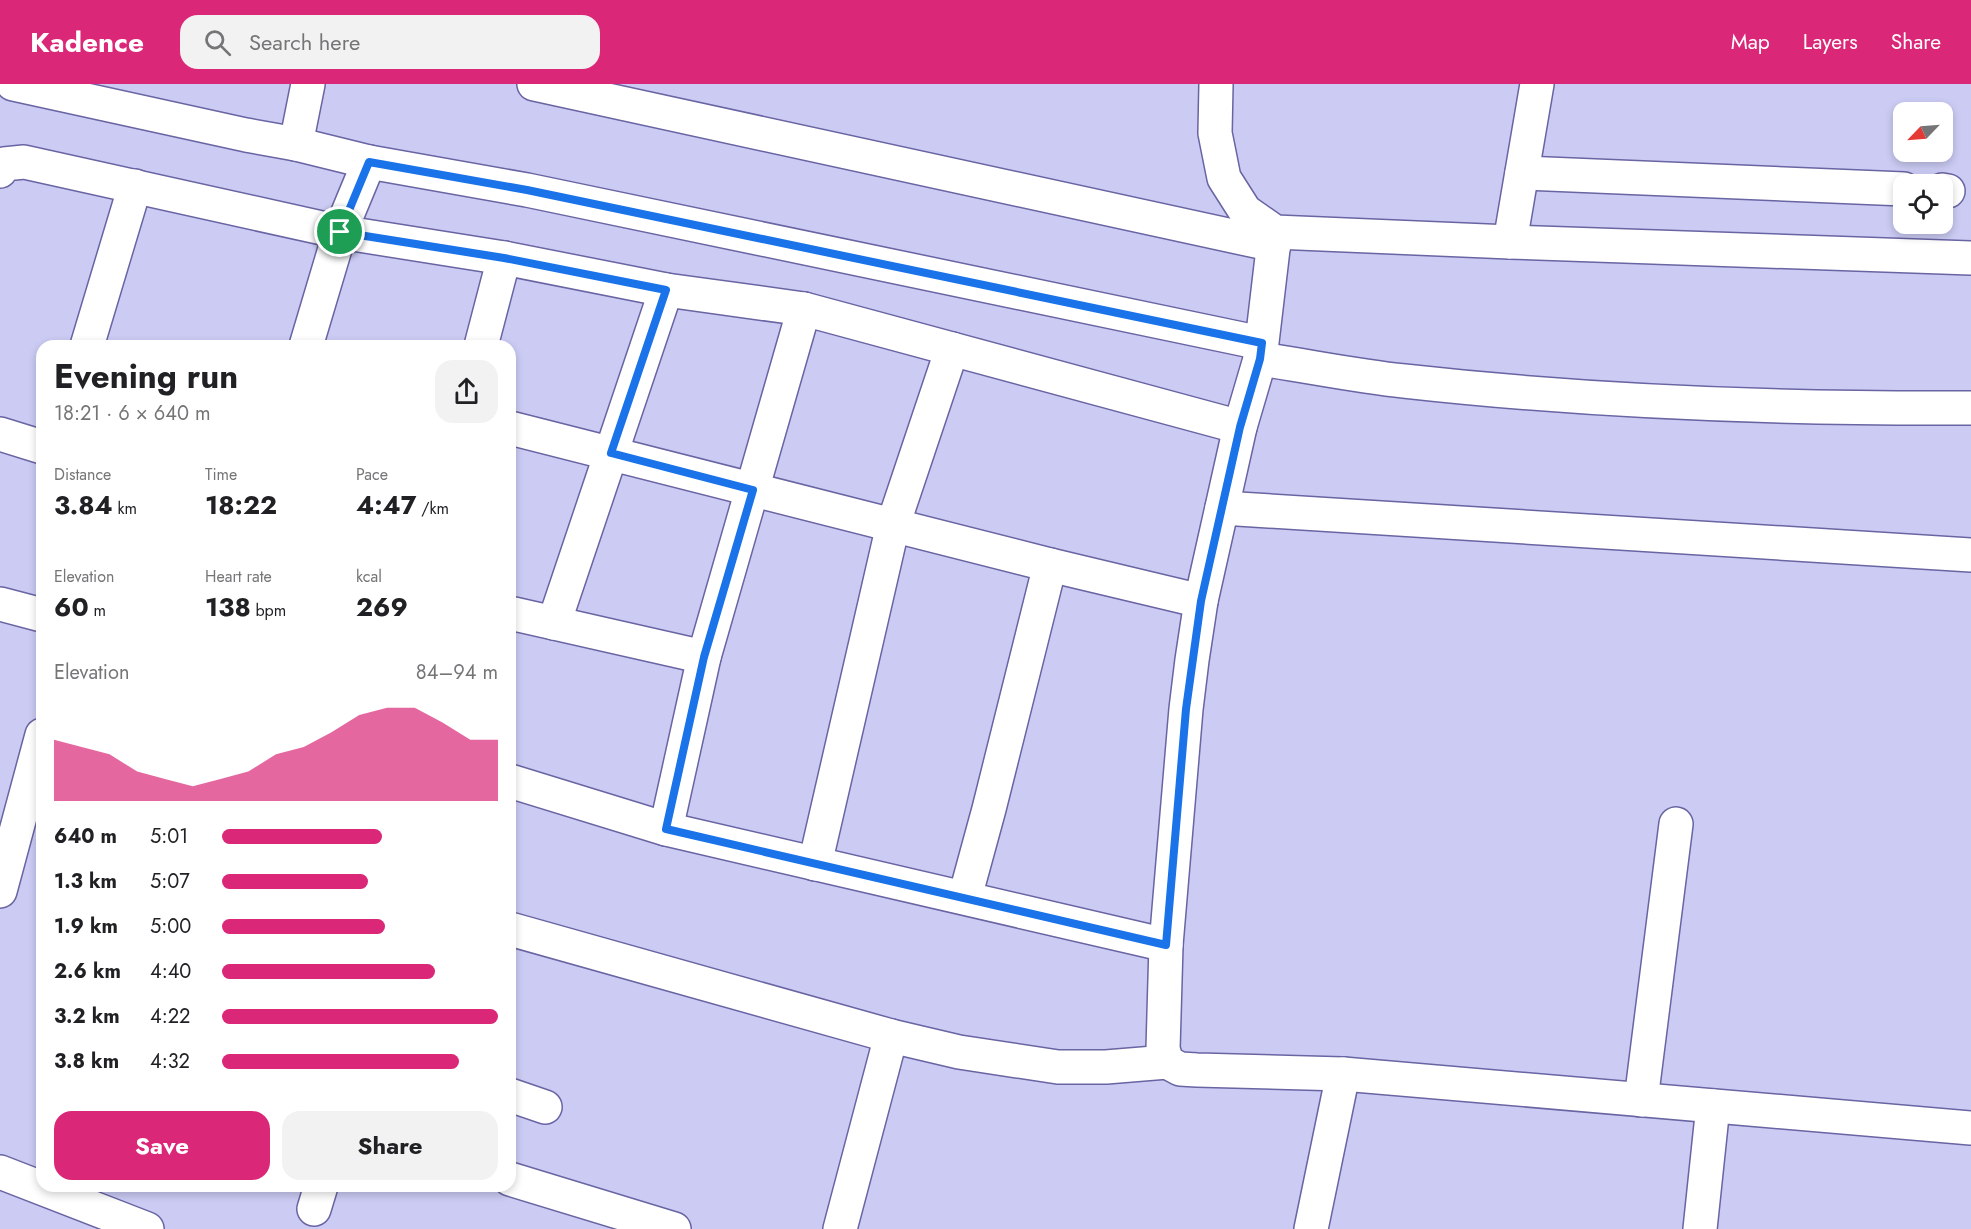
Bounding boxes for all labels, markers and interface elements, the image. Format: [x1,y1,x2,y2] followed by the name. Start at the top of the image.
[180,15,600,69] search box
[30,22,144,63] text: Kadence
[201,26,234,59] icon: search
[249,26,360,58] text: Search here
[1731,27,1770,57] text: Map
[1803,27,1858,57] text: Layers
[1891,27,1941,57] text: Share
[1893,102,1953,162] north arrow
[1893,102,1953,234] map controls
[1893,174,1953,234] button: locate
[314,206,365,257] pin
[323,215,356,248] icon: arrive
[54,353,238,400] text: Evening run
[435,360,498,423] button: share
[54,399,211,428] text: 18:21 · 6 × 640 m
[54,463,111,486] text: Distance
[205,463,237,486] text: Time
[356,463,388,486] text: Pace
[54,486,113,524] text: 3.84
[205,486,277,524] text: 18:22
[356,486,416,524] text: 4:47
[113,497,137,520] text: km
[416,497,449,520] text: /km
[54,565,114,588] text: Elevation
[205,565,272,588] text: Heart rate
[356,565,382,588] text: kcal
[54,588,89,626] text: 60
[205,588,251,626] text: 138
[356,588,408,626] text: 269
[89,599,106,622] text: m
[251,599,286,622] text: bpm
[54,658,129,687] text: Elevation
[416,658,498,687] text: 84–94 m
[54,822,117,851] text: 640 m
[150,822,188,851] text: 5:01
[54,867,117,896] text: 1.3 km
[150,867,190,896] text: 5:07
[54,912,118,941] text: 1.9 km
[150,912,191,941] text: 5:00
[54,957,121,986] text: 2.6 km
[150,957,191,986] text: 4:40
[54,1002,120,1031] text: 3.2 km
[150,1002,190,1031] text: 4:22
[54,1047,119,1076] text: 3.8 km
[150,1047,190,1076] text: 4:32
[54,1111,270,1180] button: Save
[282,1111,498,1180] button: Share

